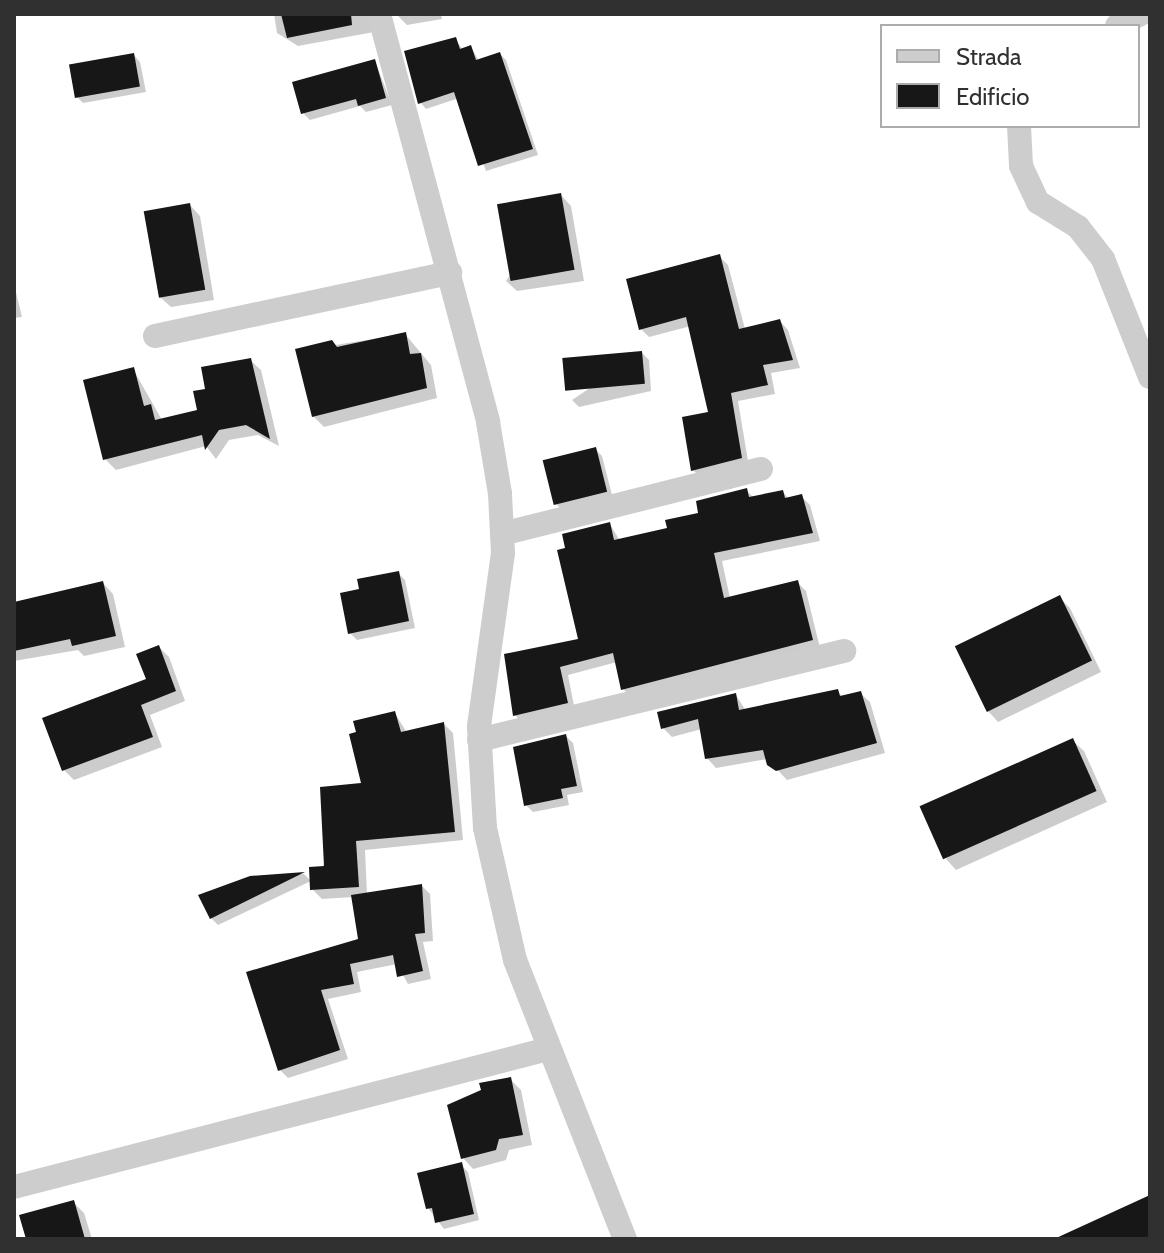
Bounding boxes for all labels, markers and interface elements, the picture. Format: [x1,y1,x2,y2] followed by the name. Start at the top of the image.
[880,24,1140,128] legend
[956,42,1022,71] text: Strada
[956,82,1030,111] text: Edificio

